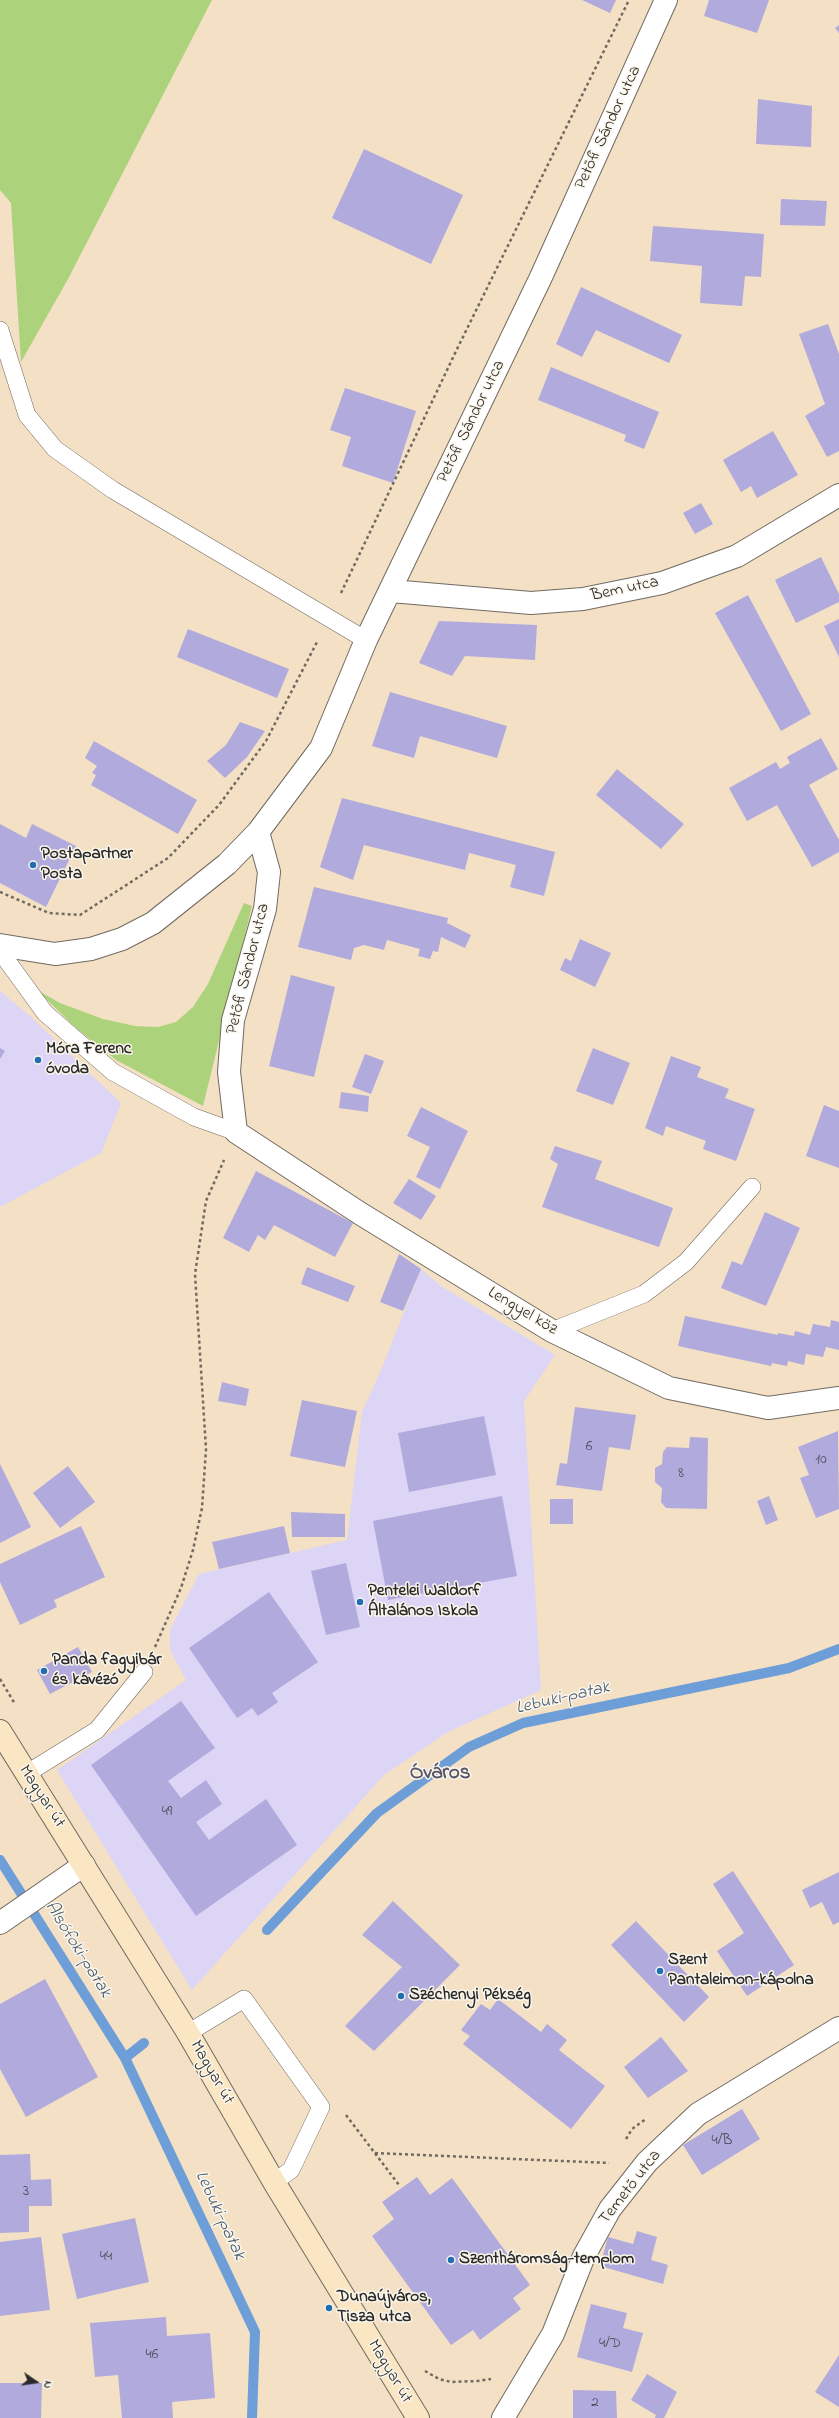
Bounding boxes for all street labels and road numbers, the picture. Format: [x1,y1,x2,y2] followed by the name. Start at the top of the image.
[571,63,647,193] street label: Petőfi Sándor utca
[433,357,511,487] street label: Petőfi Sándor utca
[589,573,661,607] street label: Bem utca
[223,901,275,1037] street label: Petőfi Sándor utca
[484,1283,560,1341] street label: Lengyel köz
[13,1762,69,1832] street label: Magyar út
[184,2037,238,2109] street label: Magyar út
[596,2147,666,2229] street label: Temető utca
[362,2336,416,2408] street label: Magyar út

